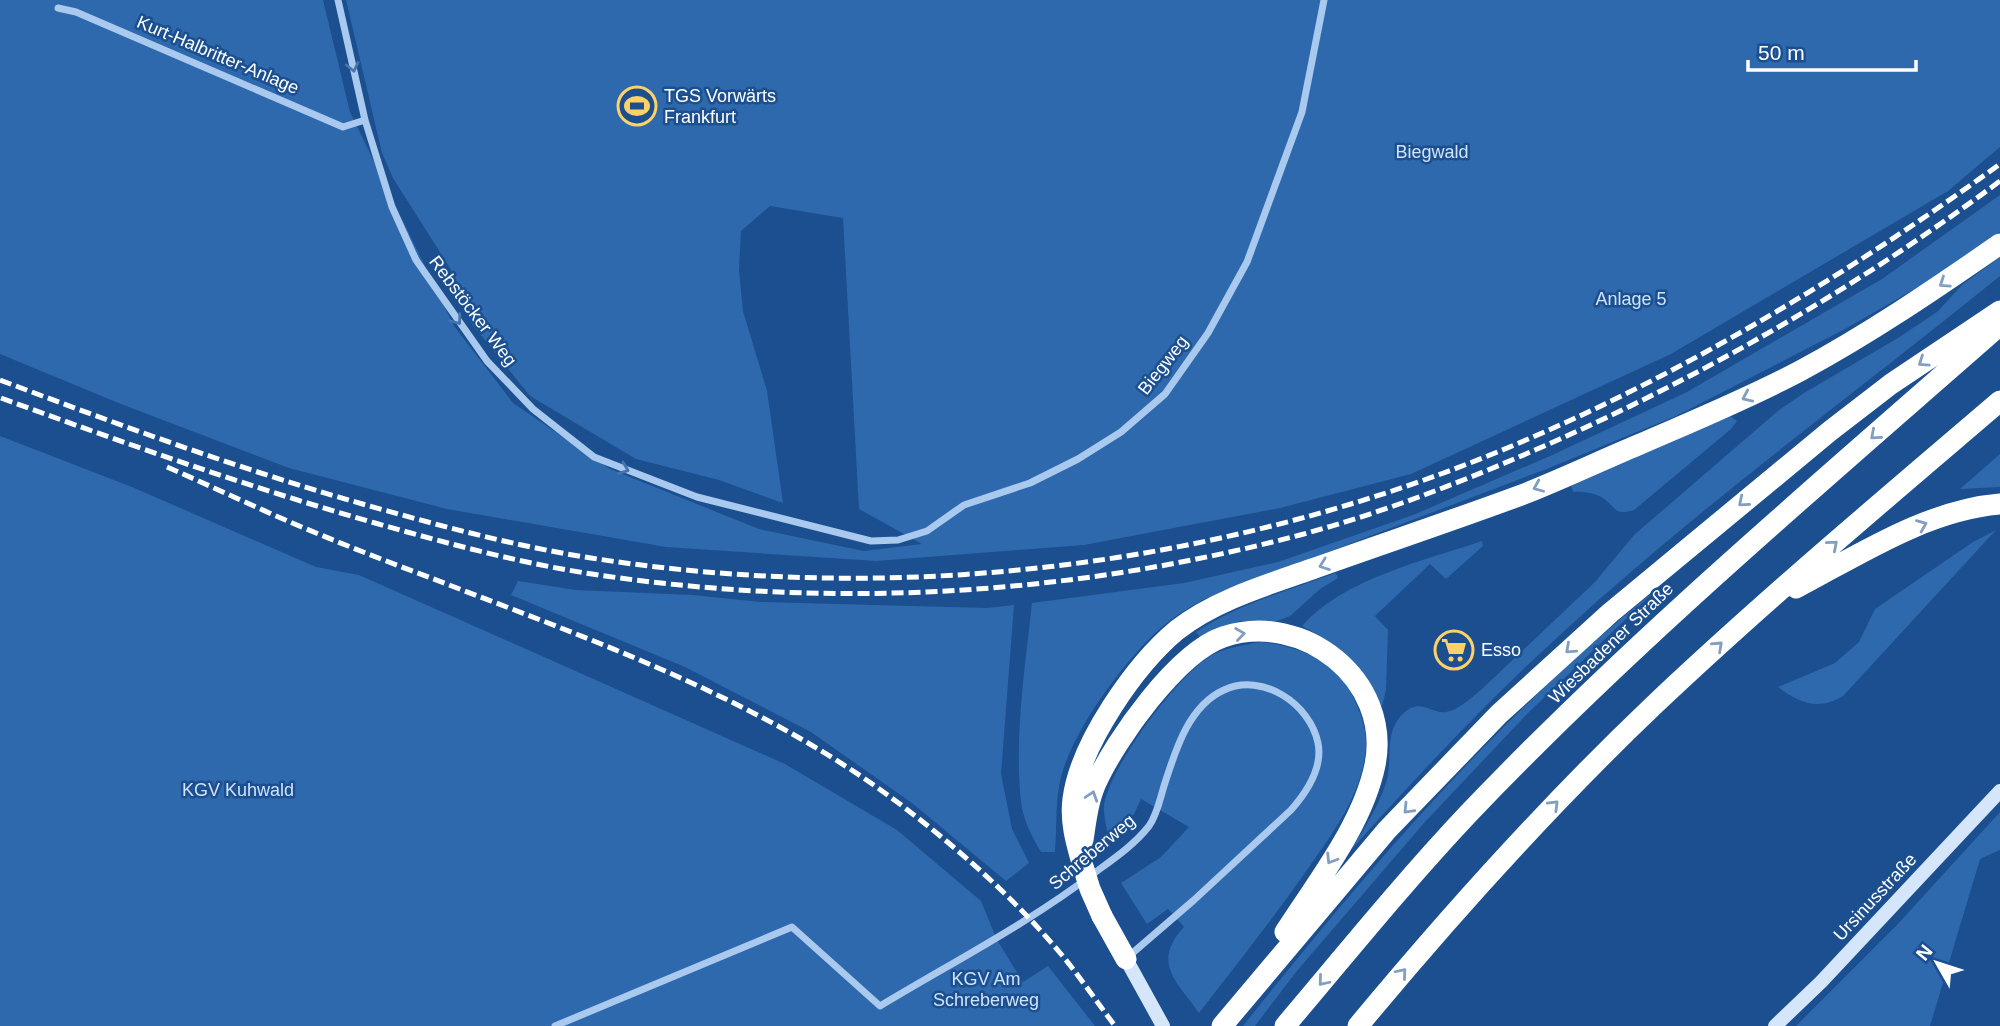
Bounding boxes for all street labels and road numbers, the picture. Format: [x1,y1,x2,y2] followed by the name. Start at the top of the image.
[134,12,302,98] street label: Kurt-Halbritter-Anlage
[425,252,521,370] street label: Rebstöcker Weg
[1134,332,1192,398] street label: Biegweg
[1545,578,1677,708] street label: Wiesbadener Straße
[1045,810,1139,894] street label: Schreberweg
[1829,849,1921,945] street label: Ursinusstraße

